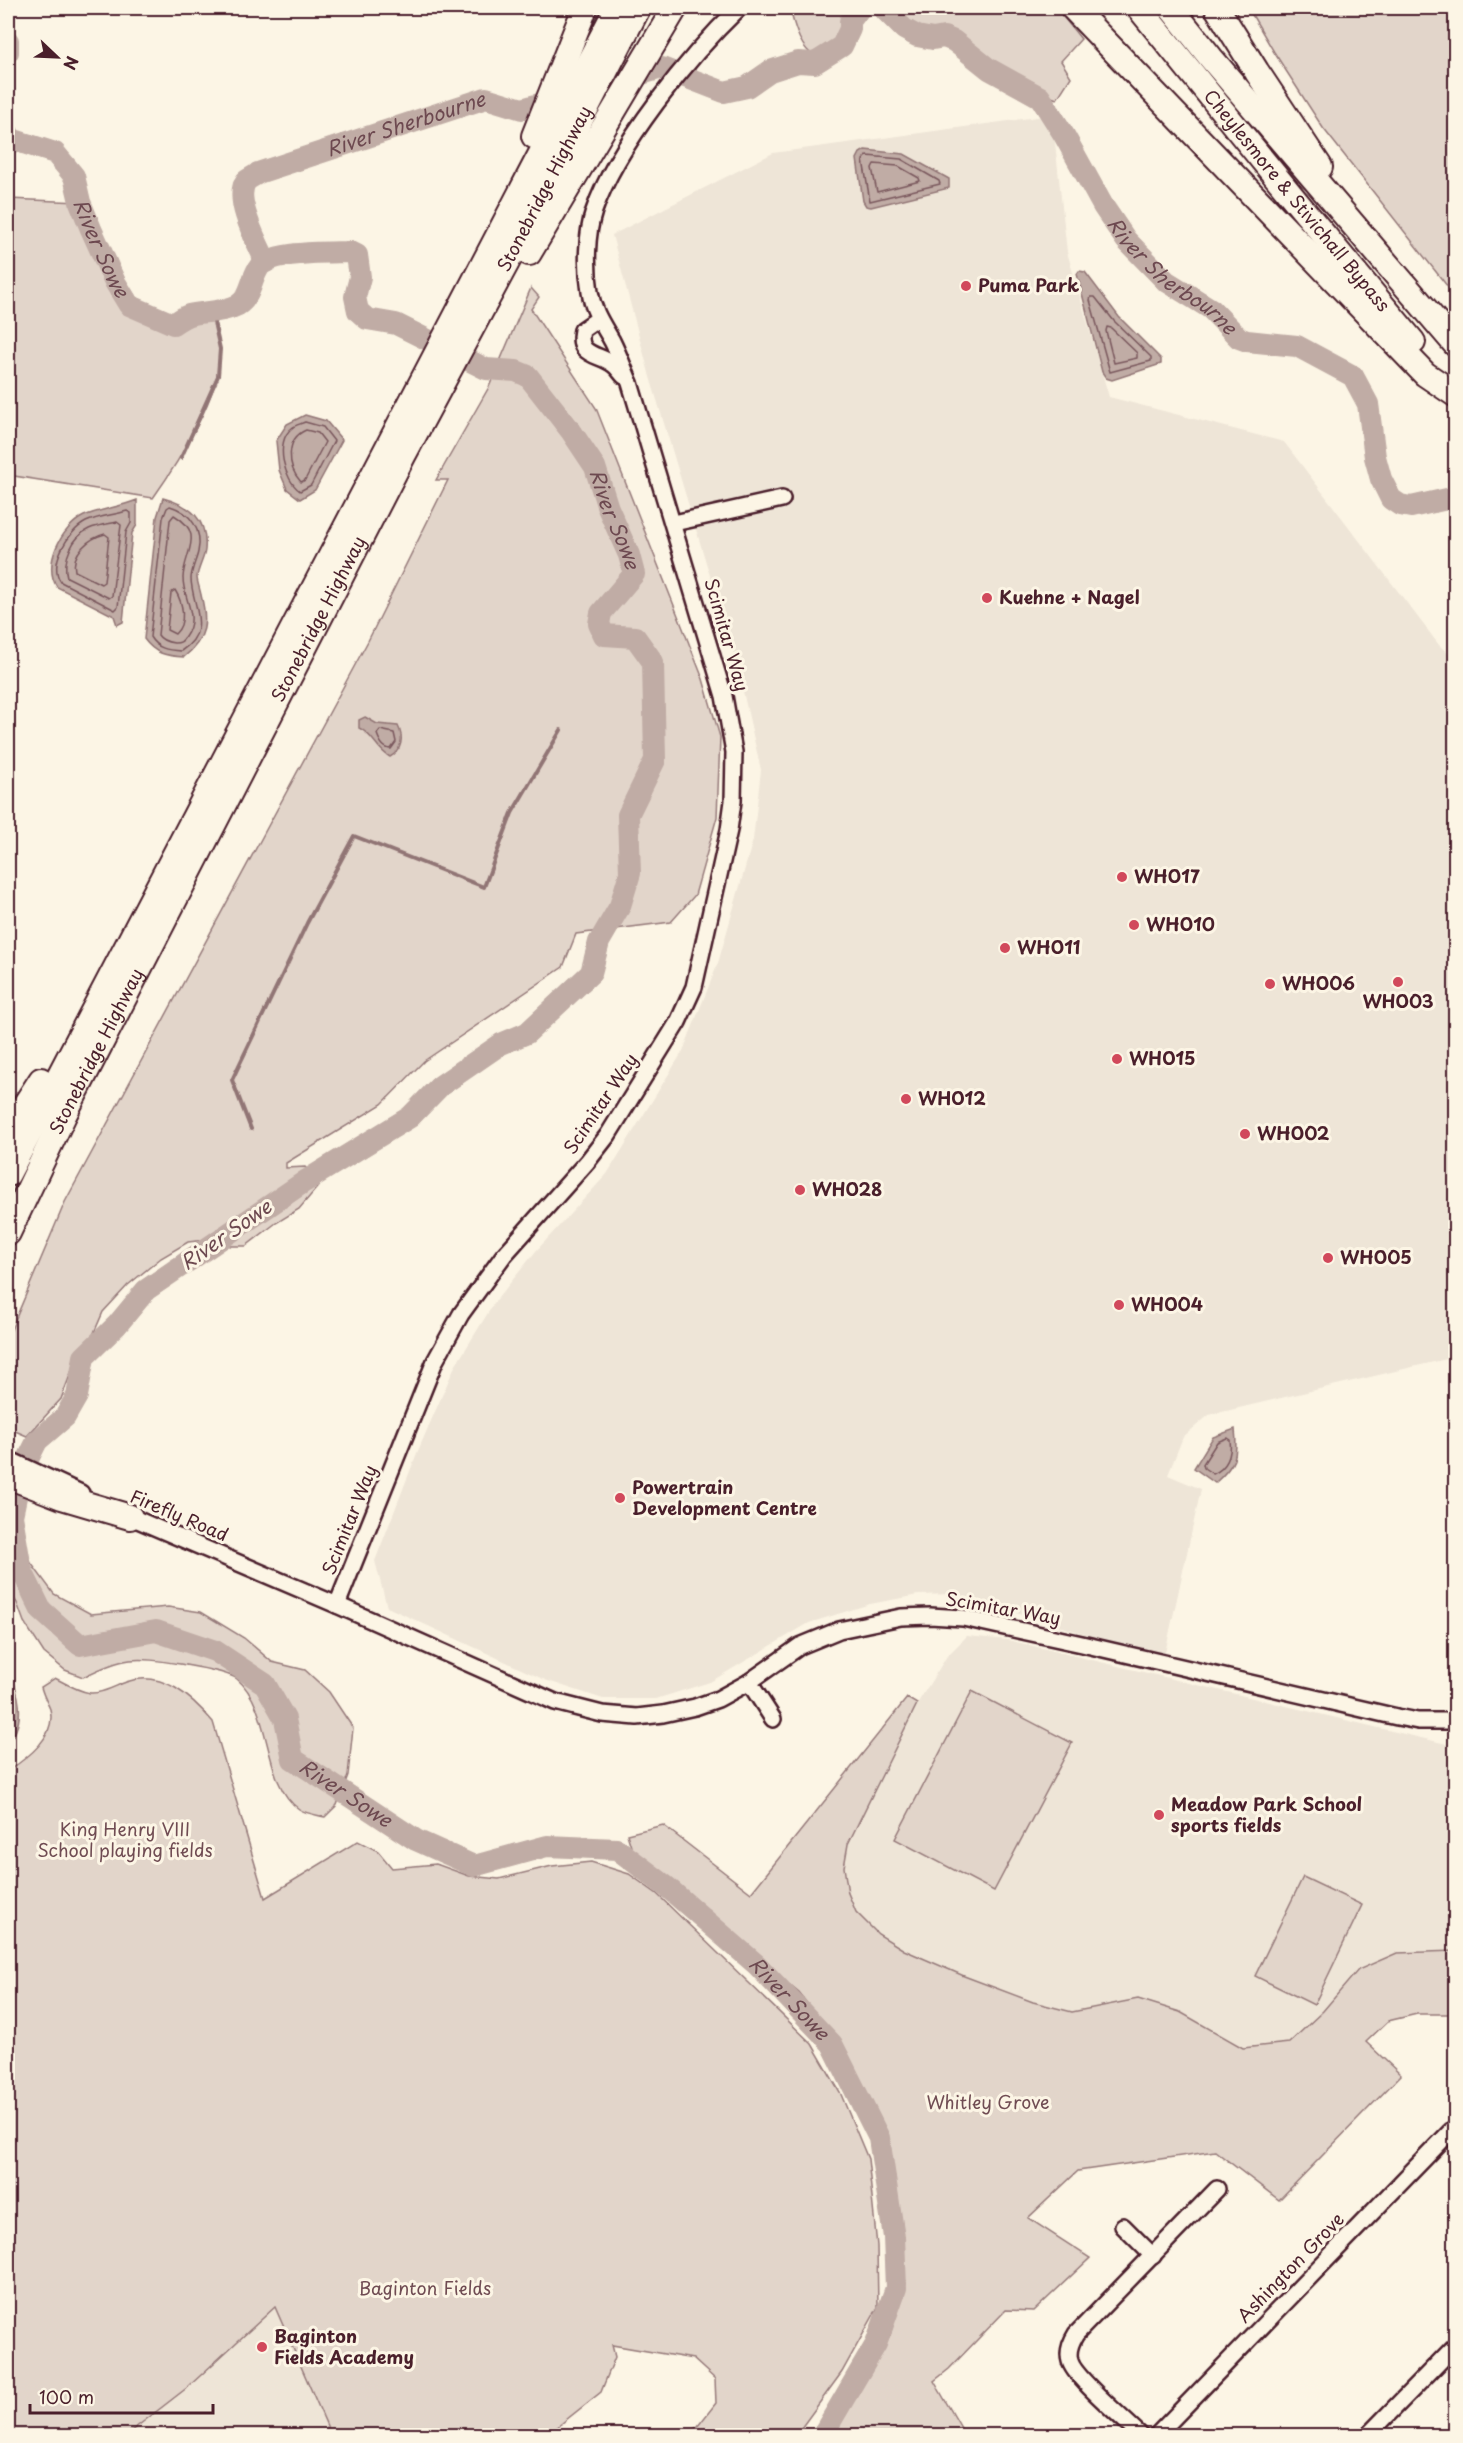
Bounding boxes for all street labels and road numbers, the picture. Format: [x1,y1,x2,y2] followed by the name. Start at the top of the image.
[1198,83,1397,317] street label: Cheylesmore & Stivichall Bypass
[489,101,597,276] street label: Stonebridge Highway
[264,531,372,706] street label: Stonebridge Highway
[698,575,756,694] street label: Scimitar Way
[42,963,149,1138] street label: Stonebridge Highway
[556,1047,644,1159] street label: Scimitar Way
[314,1460,383,1579] street label: Scimitar Way
[126,1482,233,1547] street label: Firefly Road
[943,1584,1063,1631] street label: Scimitar Way
[1230,2206,1350,2328] street label: Ashington Grove

